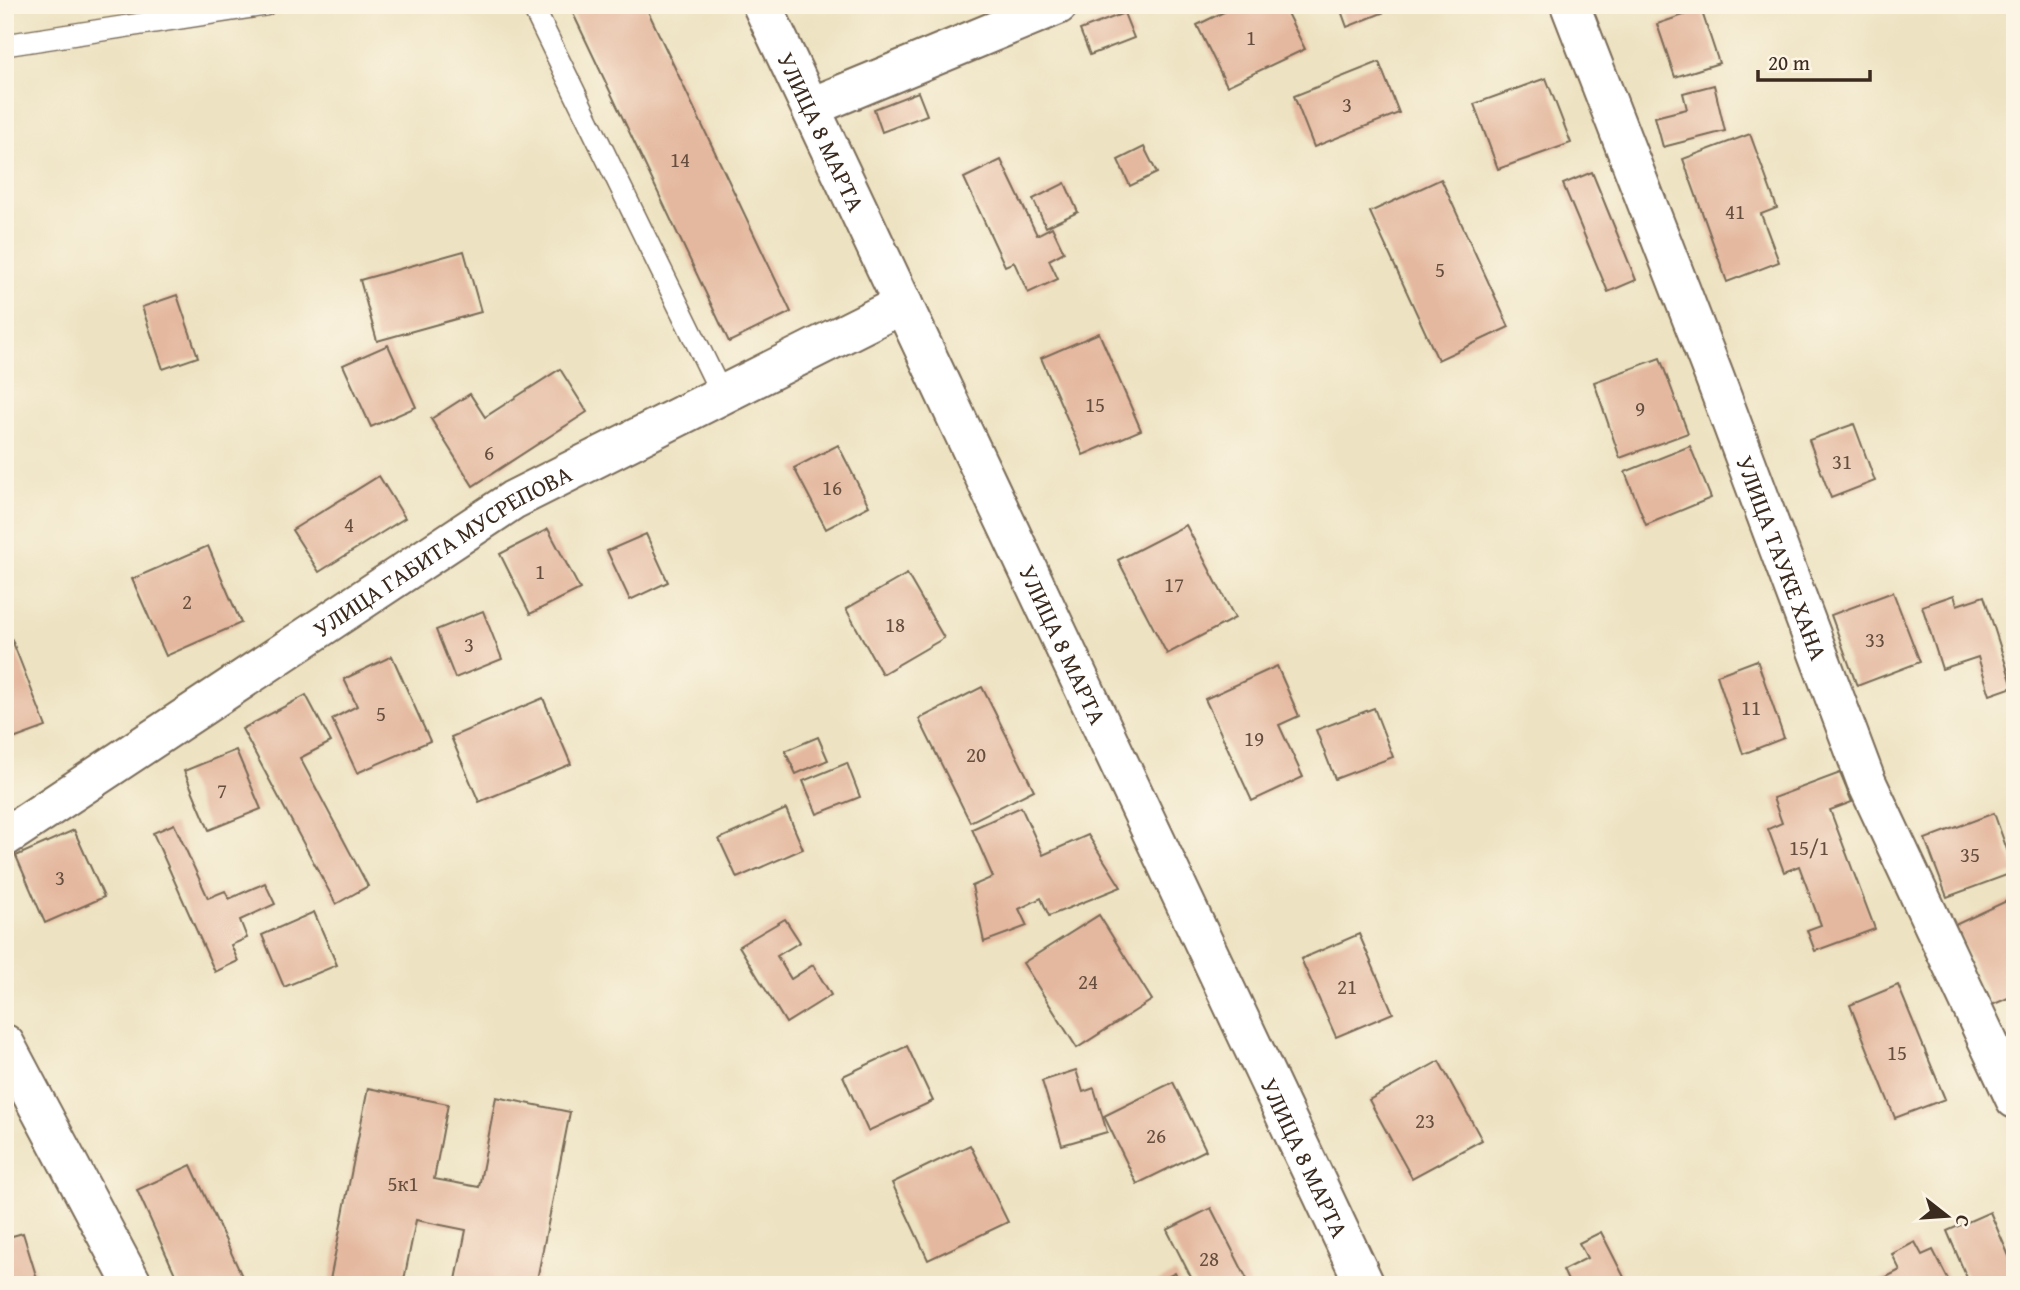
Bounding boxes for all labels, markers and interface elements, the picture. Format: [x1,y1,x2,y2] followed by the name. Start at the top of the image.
[1246,22,1256,53] house number: 1
[1758,38,1870,82] scale bar
[769,46,874,218] street label: УЛИЦА 8 МАРТА
[1768,47,1810,78] text: 20 m
[1342,89,1352,120] house number: 3
[670,144,690,175] house number: 14
[1725,196,1745,227] house number: 41
[1435,254,1445,285] house number: 5
[1085,389,1105,420] house number: 15
[1635,393,1645,424] house number: 9
[484,437,494,468] house number: 6
[1832,446,1852,477] house number: 31
[1728,450,1837,665] street label: УЛИЦА ТАУКЕ ХАНА
[306,456,578,646] street label: УЛИЦА ГАБИТА МУСРЕПОВА
[822,472,842,503] house number: 16
[344,509,354,540] house number: 4
[535,556,545,587] house number: 1
[1011,559,1116,730] street label: УЛИЦА 8 МАРТА
[1164,569,1184,600] house number: 17
[182,586,192,617] house number: 2
[885,609,905,640] house number: 18
[1865,624,1885,655] house number: 33
[464,629,474,660] house number: 3
[1741,692,1761,723] house number: 11
[376,698,386,729] house number: 5
[1244,723,1264,754] house number: 19
[966,739,986,770] house number: 20
[217,775,227,806] house number: 7
[1789,832,1829,863] house number: 15/1
[1960,839,1980,870] house number: 35
[55,862,65,893] house number: 3
[1078,966,1098,997] house number: 24
[1337,971,1357,1002] house number: 21
[1887,1037,1907,1068] house number: 15
[1252,1072,1358,1243] street label: УЛИЦА 8 МАРТА
[1415,1105,1435,1136] house number: 23
[1146,1120,1166,1151] house number: 26
[387,1168,419,1199] house number: 5к1
[1912,1182,1982,1252] north arrow
[1948,1212,1978,1230] text: С
[1199,1243,1219,1274] house number: 28

